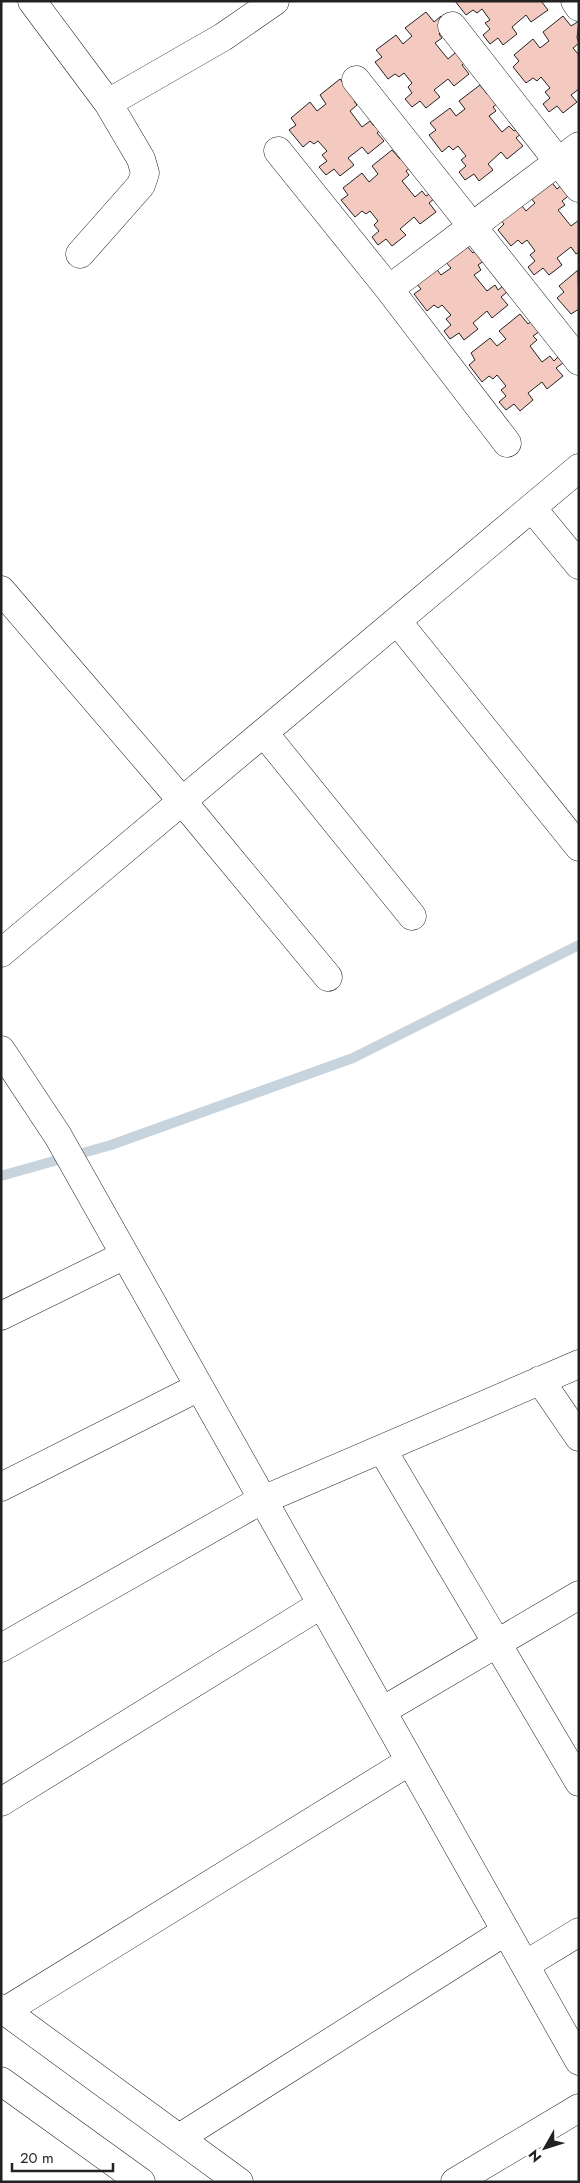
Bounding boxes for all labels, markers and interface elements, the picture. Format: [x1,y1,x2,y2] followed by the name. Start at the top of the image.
[520,2123,570,2173] north arrow
[12,2140,114,2172] scale bar
[524,2146,546,2167] text: N
[20,2147,54,2169] text: 20 m

